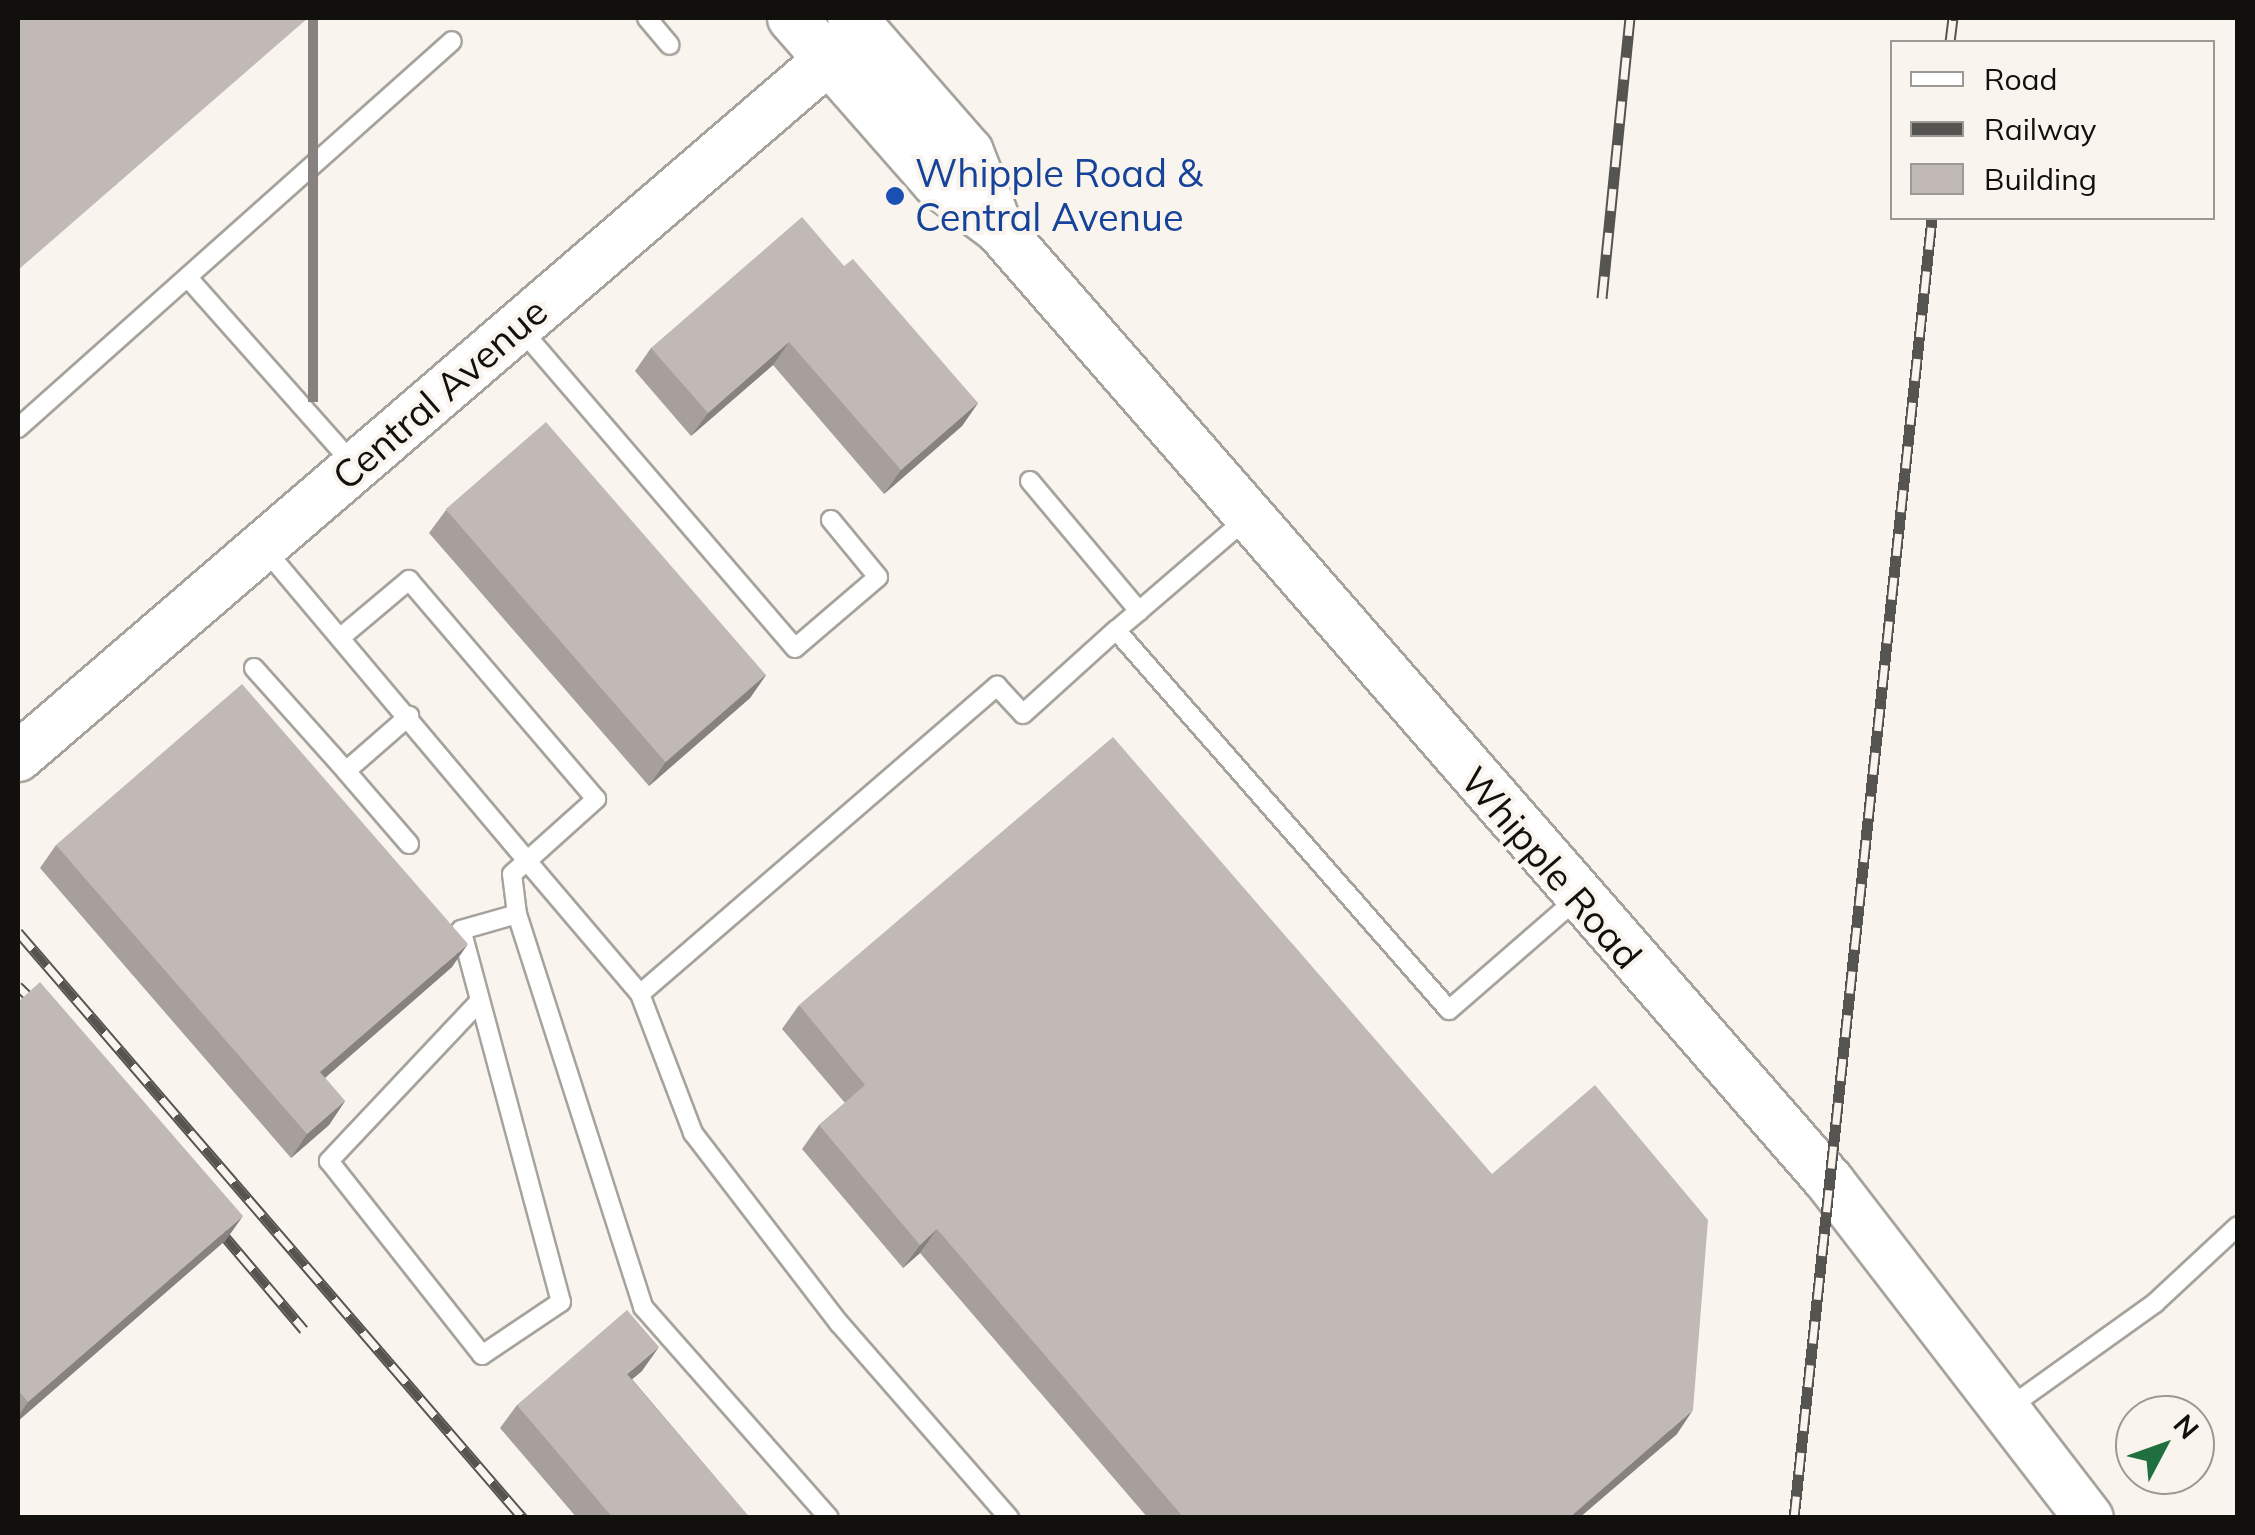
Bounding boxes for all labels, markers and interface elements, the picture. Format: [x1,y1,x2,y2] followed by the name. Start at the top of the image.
[1890,40,2215,220] legend
[1984,60,2058,98] text: Road
[1984,110,2097,148] text: Railway
[915,151,1202,240] place label: Whipple Road & Central Avenue
[1984,160,2097,198] text: Building
[884,185,906,207] marker: Whipple Road & Central Avenue
[324,289,556,499] street label: Central Avenue
[1451,758,1651,978] street label: Whipple Road
[2115,1395,2215,1495] north arrow
[2166,1407,2207,1446] text: N

